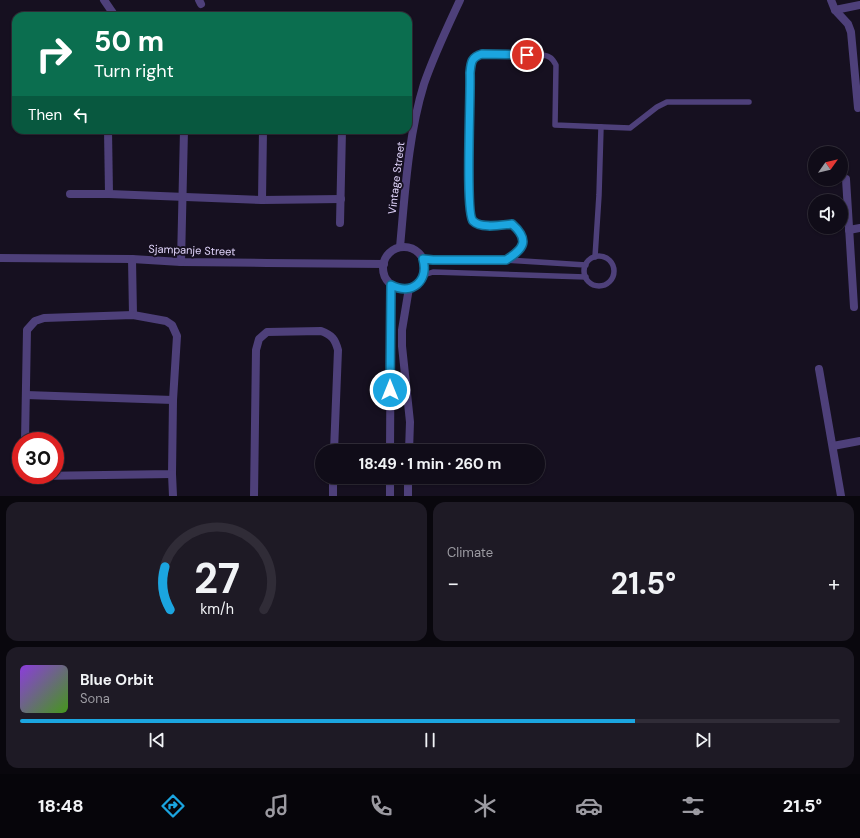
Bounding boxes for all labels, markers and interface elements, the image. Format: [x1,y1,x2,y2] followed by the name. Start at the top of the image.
[94,23,164,60] text: 50 m
[28,28,80,80] icon: right
[510,38,544,72] pin
[516,44,538,66] icon: arrive
[94,59,174,83] text: Turn right
[70,104,92,126] icon: left
[28,105,62,125] text: Then
[385,141,407,215] street label: Vintage Street
[808,146,848,186] north arrow
[808,146,848,234] map controls
[808,194,848,234] button: sound
[148,241,236,259] street label: Sjampanje Street
[369,369,411,411] position arrow
[12,432,64,484] speed limit sign: 30
[359,454,501,474] text: 18:49 · 1 min · 260 m
[447,544,493,561] text: Climate
[193,551,240,605] text: 27
[611,564,676,603] text: 21.5°
[447,569,459,598] text: −
[828,569,840,598] text: +
[200,599,233,617] text: km/h
[80,670,154,690] text: Blue Orbit
[80,690,110,707] text: Sona
[146,729,168,751] icon: previous
[419,729,441,751] icon: pause
[692,729,714,751] icon: next
[159,792,187,820] icon: directions
[263,792,291,820] icon: music
[367,792,395,820] icon: phone
[471,792,499,820] icon: climate
[575,792,603,820] icon: car
[679,792,707,820] icon: filters
[38,794,84,818] text: 18:48
[783,794,822,818] text: 21.5°

